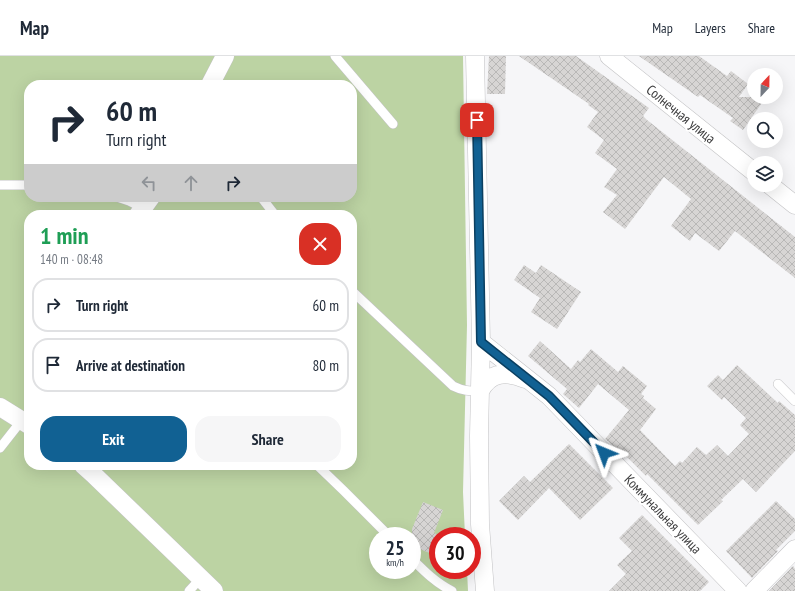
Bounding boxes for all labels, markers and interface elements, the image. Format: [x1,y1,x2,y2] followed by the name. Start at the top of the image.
[20,16,49,40] text: Map
[652,19,673,37] text: Map
[695,19,726,37] text: Layers
[748,19,775,37] text: Share
[747,68,783,104] north arrow
[747,68,783,192] map controls
[643,81,719,147] street label: Солнечная улица
[106,92,157,129] text: 60 m
[40,96,92,148] icon: right
[460,103,494,137] pin
[466,109,488,131] icon: arrive
[747,112,783,148] button: search
[106,128,166,151] text: Turn right
[747,156,783,192] button: layers
[138,172,160,194] icon: left
[180,172,202,194] icon: ahead
[222,172,244,194] icon: right
[40,220,88,251] text: 1 min
[299,223,341,265] button: close
[40,251,103,268] text: 140 m · 08:48
[42,294,64,316] icon: right
[76,296,128,315] text: Turn right
[313,296,339,315] text: 60 m
[42,354,64,376] icon: arrive
[76,356,185,375] text: Arrive at destination
[313,356,339,375] text: 80 m
[40,416,187,462] button: Exit
[195,416,341,462] button: Share
[583,432,625,474] position arrow
[621,471,705,557] street label: Коммунальная улица
[429,527,481,579] speed limit sign: 30
[385,535,405,561] text: 25
[386,556,404,569] text: km/h

